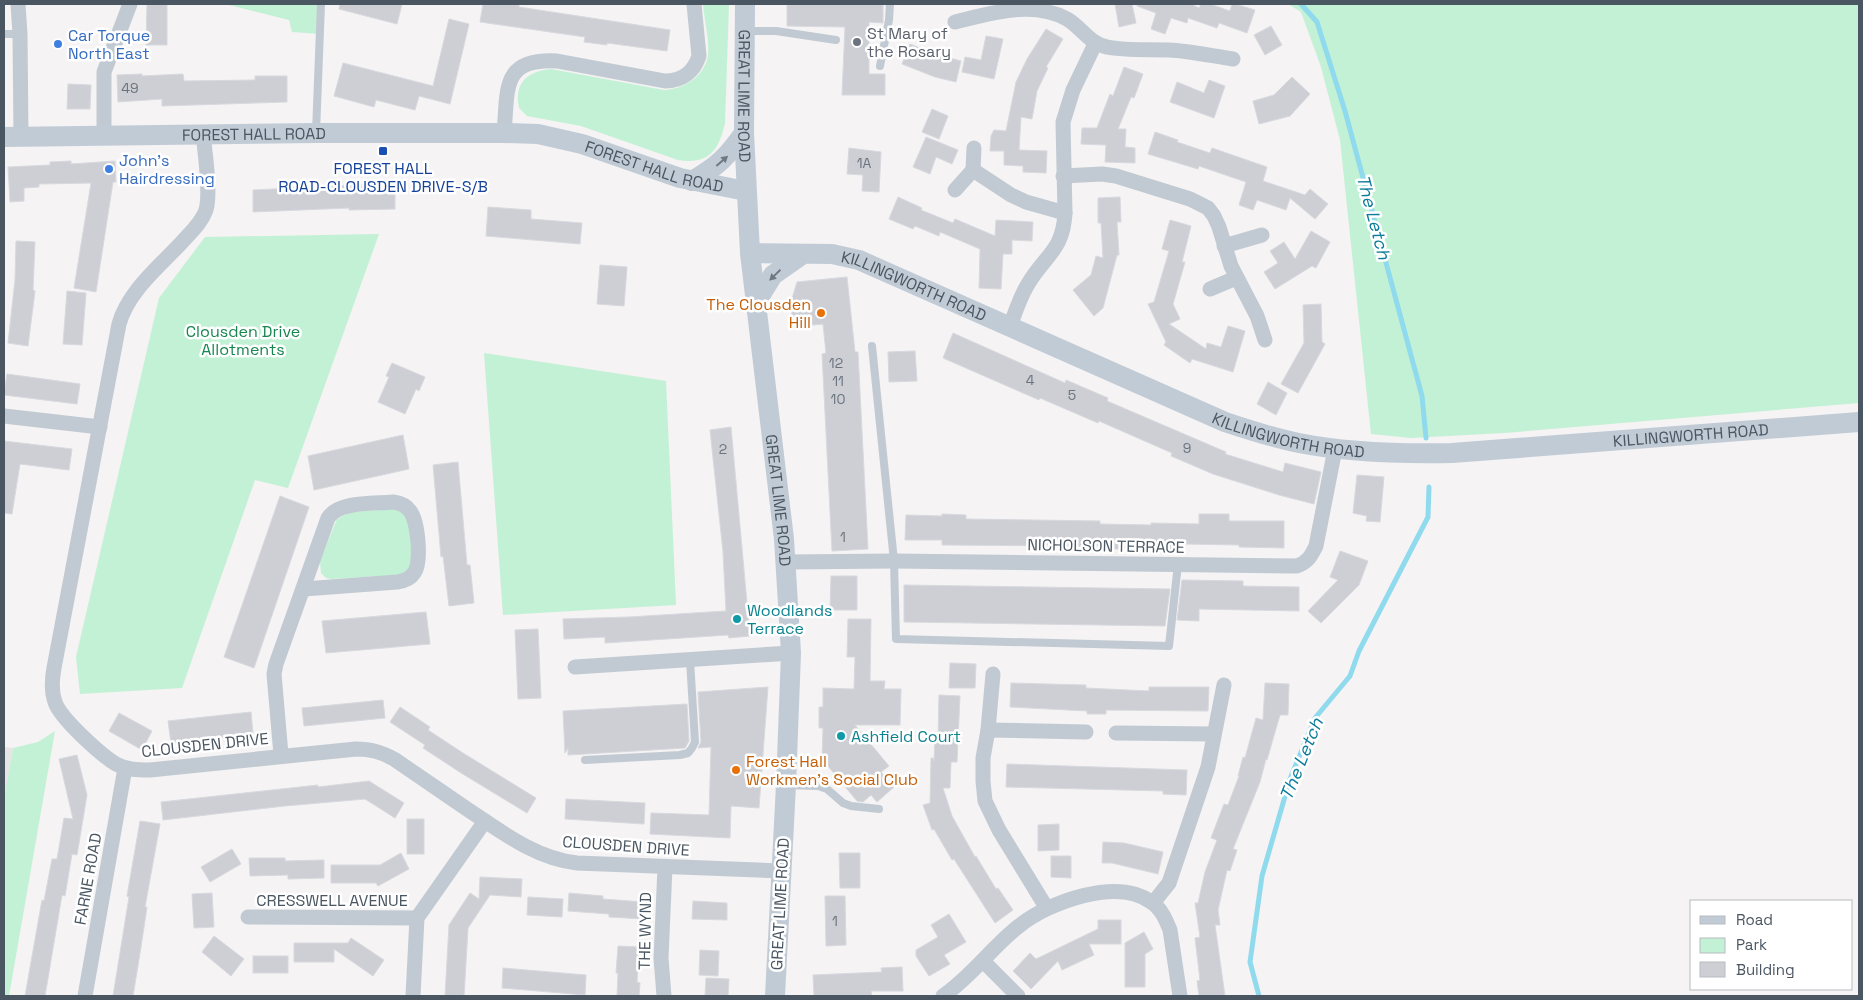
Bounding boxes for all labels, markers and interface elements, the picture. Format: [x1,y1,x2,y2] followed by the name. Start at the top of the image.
[867,23,951,62] place label: St Mary of the Rosary
[68,25,150,64] place label: Car Torque North East
[733,30,756,163] street label: GREAT LIME ROAD
[851,36,863,48] marker: St Mary of the Rosary
[52,38,64,50] marker: Car Torque North East
[121,79,139,97] house number: 49
[182,123,326,145] street label: FOREST HALL ROAD
[582,135,725,197] street label: FOREST HALL ROAD
[377,145,389,157] marker: FOREST HALL ROAD-CLOUSDEN DRIVE-S/B
[119,150,215,189] place label: John’s Hairdressing
[857,154,872,172] house number: 1A
[715,155,728,166] one-way arrow
[278,158,488,197] place label: FOREST HALL ROAD-CLOUSDEN DRIVE-S/B
[103,163,115,175] marker: John’s Hairdressing
[1352,172,1397,263] water label: The Letch
[839,246,990,326] street label: KILLINGWORTH ROAD
[769,269,781,281] one-way arrow
[706,294,811,333] place label: The Clousden Hill
[815,307,827,319] marker: The Clousden Hill
[186,321,300,360] park label: Clousden Drive Allotments
[829,354,843,372] house number: 12
[1026,371,1035,389] house number: 4
[832,372,844,390] house number: 11
[1068,386,1076,404] house number: 5
[831,390,845,408] house number: 10
[1209,407,1365,462] street label: KILLINGWORTH ROAD
[1612,418,1769,451] street label: KILLINGWORTH ROAD
[761,433,796,567] street label: GREAT LIME ROAD
[1183,439,1191,457] house number: 9
[719,440,727,458] house number: 2
[840,528,846,546] house number: 1
[1027,534,1185,558] street label: NICHOLSON TERRACE
[747,600,833,639] place label: Woodlands Terrace
[731,613,743,625] marker: Woodlands Terrace
[1274,714,1328,804] water label: The Letch
[851,726,961,747] place label: Ashfield Court
[140,728,270,762] street label: CLOUSDEN DRIVE
[835,730,847,742] marker: Ashfield Court
[746,751,918,790] place label: Forest Hall Workmen's Social Club
[730,764,742,776] marker: Forest Hall Workmen's Social Club
[70,831,106,927] street label: FARNE ROAD
[562,831,690,861] street label: CLOUSDEN DRIVE
[766,837,794,971] street label: GREAT LIME ROAD
[256,890,408,911] street label: CRESSWELL AVENUE
[634,892,656,970] street label: THE WYND
[1690,900,1853,990] legend
[1736,910,1773,929] text: Road
[832,912,838,930] house number: 1
[1736,935,1767,954] text: Park
[1736,960,1795,979] text: Building

